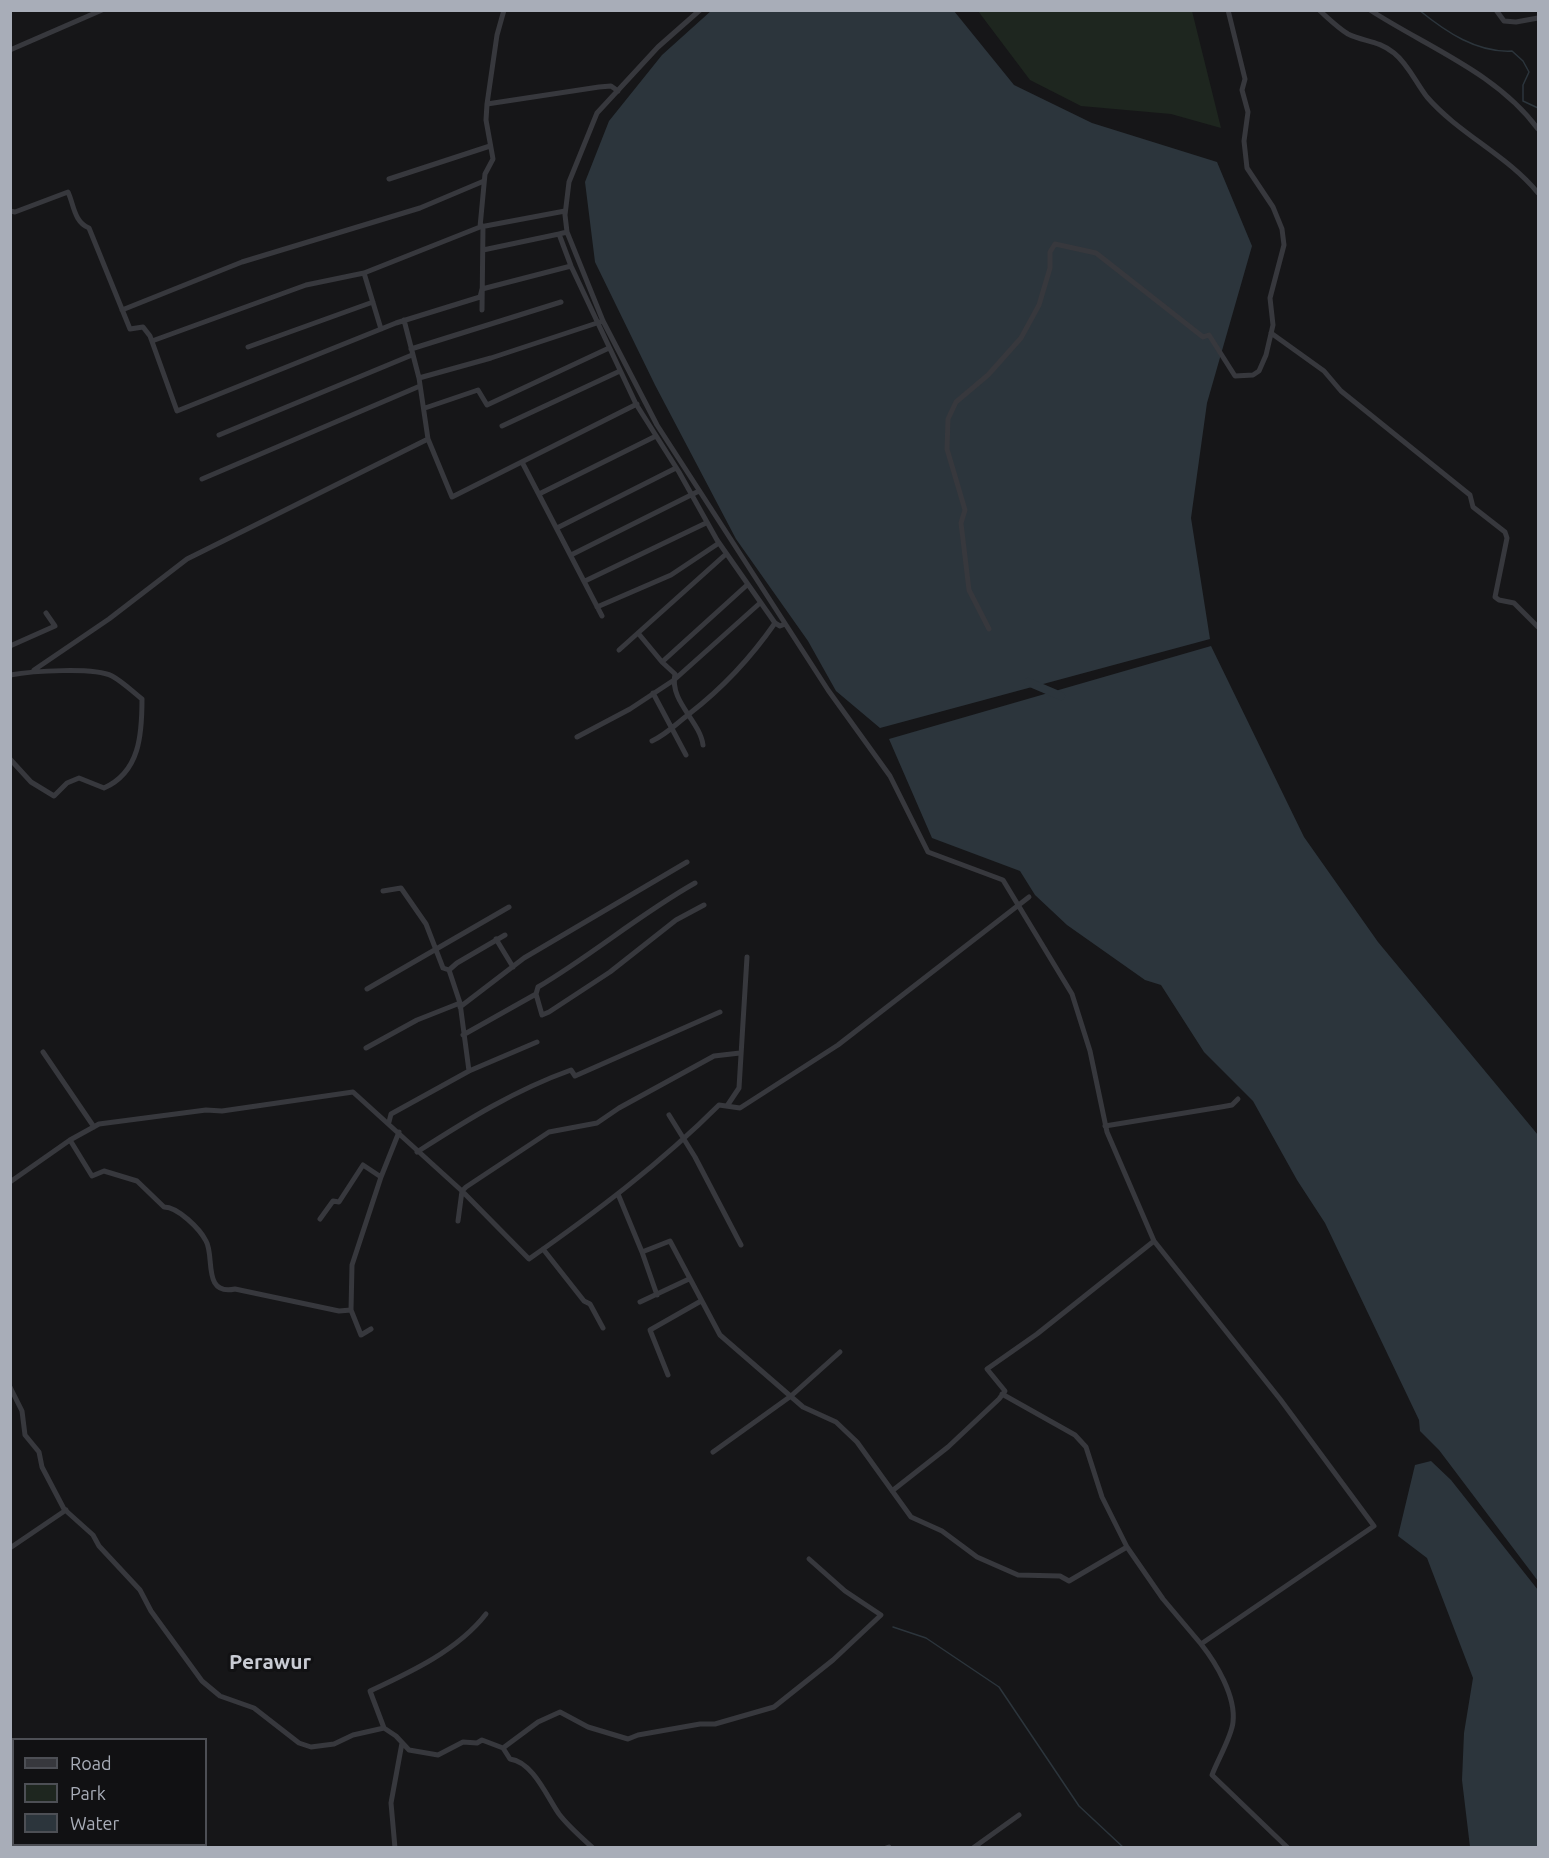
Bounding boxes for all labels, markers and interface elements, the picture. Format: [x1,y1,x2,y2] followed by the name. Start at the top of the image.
[229,1649,311,1675] district label: Perawur
[12,1738,207,1846] legend
[70,1753,112,1773] text: Road
[70,1783,106,1803] text: Park
[70,1813,119,1833] text: Water

